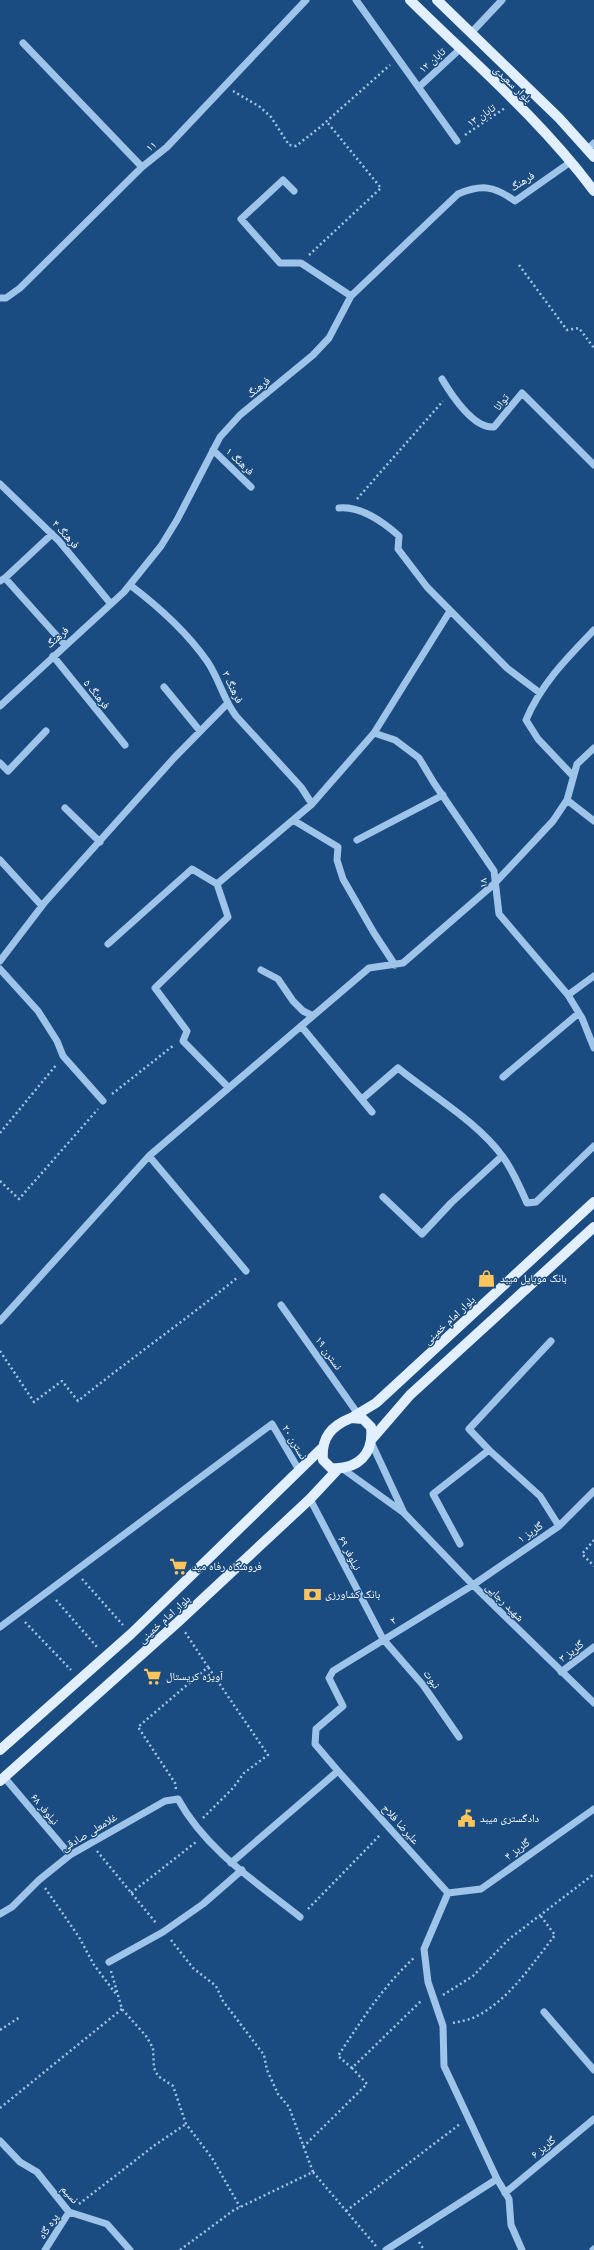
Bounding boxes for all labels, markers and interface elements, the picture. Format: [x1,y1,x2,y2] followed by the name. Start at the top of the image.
[416,44,449,76] street label: تابان ۱۲
[491,62,535,106] street label: بلوار سعیدی
[464,100,499,130] street label: تابان ۱۳
[143,137,159,155] street label: ۱۱
[507,168,537,194] street label: فرهنگ
[243,373,273,401] street label: فرهنگ
[490,390,512,413] street label: توانا
[223,444,257,478] street label: فرهنگ ۱
[49,517,83,552] street label: فرهنگ ۴
[43,623,72,651] street label: فرهنگ
[219,669,247,706] street label: فرهنگ ۳
[81,676,113,712] street label: فرهنگ ۵
[476,878,490,888] street label: ۱۸
[477,1268,497,1288] shop icon: بانک موبایل میبد
[500,1271,567,1285] place label: بانک موبایل میبد
[420,1292,478,1348] street label: بلوار امام خمینی
[312,1333,346,1373] street label: نسترن ۱۹
[279,1422,311,1462] street label: نسترن ۲۰
[515,1518,546,1546] street label: گلریز ۱
[335,1533,365,1573] street label: نیلوفر ۶۹
[169,1556,189,1576] supermarket icon: فروشگاه رفاه مید
[192,1559,262,1573] place label: فروشگاه رفاه مید
[483,1580,527,1624] street label: شهید رجایی
[302,1584,322,1604] bank icon: بانک کشاورزی
[325,1587,380,1601] place label: بانک کشاورزی
[135,1592,193,1646] street label: بلوار امام خمینی
[387,1613,399,1627] street label: ۲
[556,1637,587,1665] street label: گلریز ۳
[143,1666,163,1686] supermarket icon: آویژه کریستال
[420,1667,444,1691] street label: نبوت
[166,1669,223,1683] place label: آویژه کریستال
[28,1790,62,1828] street label: نیلوفر ۶۸
[379,1801,423,1847] street label: علیرضا فلاح
[457,1808,477,1828] public building icon: دادگستری میبد
[58,1810,120,1854] street label: غلامعلی صادقی
[480,1811,540,1825] place label: دادگستری میبد
[502,1835,533,1863] street label: گلریز ۴
[528,2133,559,2161] street label: گلریز ۶
[57,2182,82,2207] street label: نسیم
[35,2210,61,2241] street label: پره گاه

